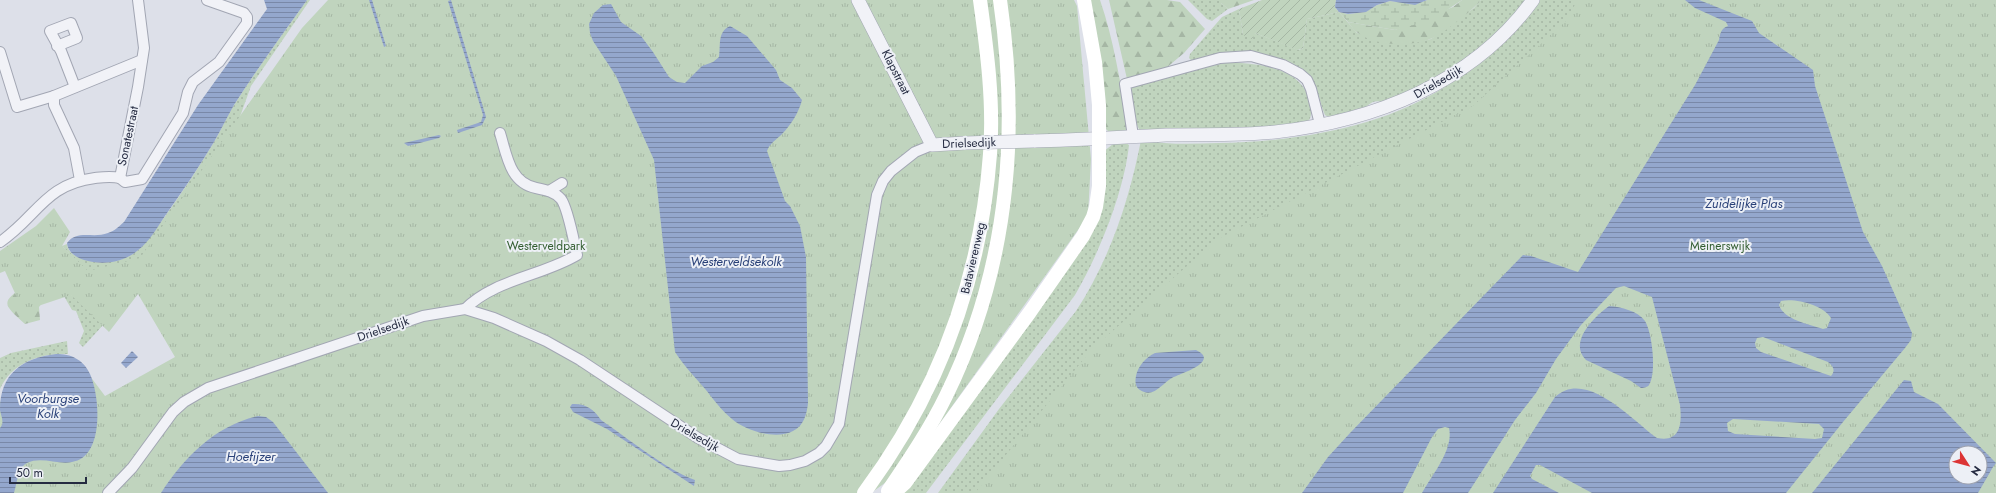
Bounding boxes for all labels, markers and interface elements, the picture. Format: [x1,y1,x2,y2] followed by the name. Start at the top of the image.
[877,46,915,98] street label: Klapstraat
[1410,60,1466,103] street label: Drielsedijk
[113,104,143,167] street label: Sonatestraat
[942,133,997,153] street label: Drielsedijk
[1704,194,1784,213] water label: Zuidelijke Plas
[956,220,990,296] street label: Batavierenweg
[507,237,586,255] park label: Westerveldpark
[1690,237,1751,255] park label: Meinerswijk
[690,252,782,271] water label: Westerveldsekolk
[355,312,412,346] street label: Drielsedijk
[17,389,80,423] water label: Voorburgse Kolk
[667,414,723,457] street label: Drielsedijk
[1948,445,1988,485] north arrow
[227,447,276,466] water label: Hoefijzer
[10,459,86,485] scale bar
[1967,463,1985,479] text: N
[16,464,43,482] text: 50 m

